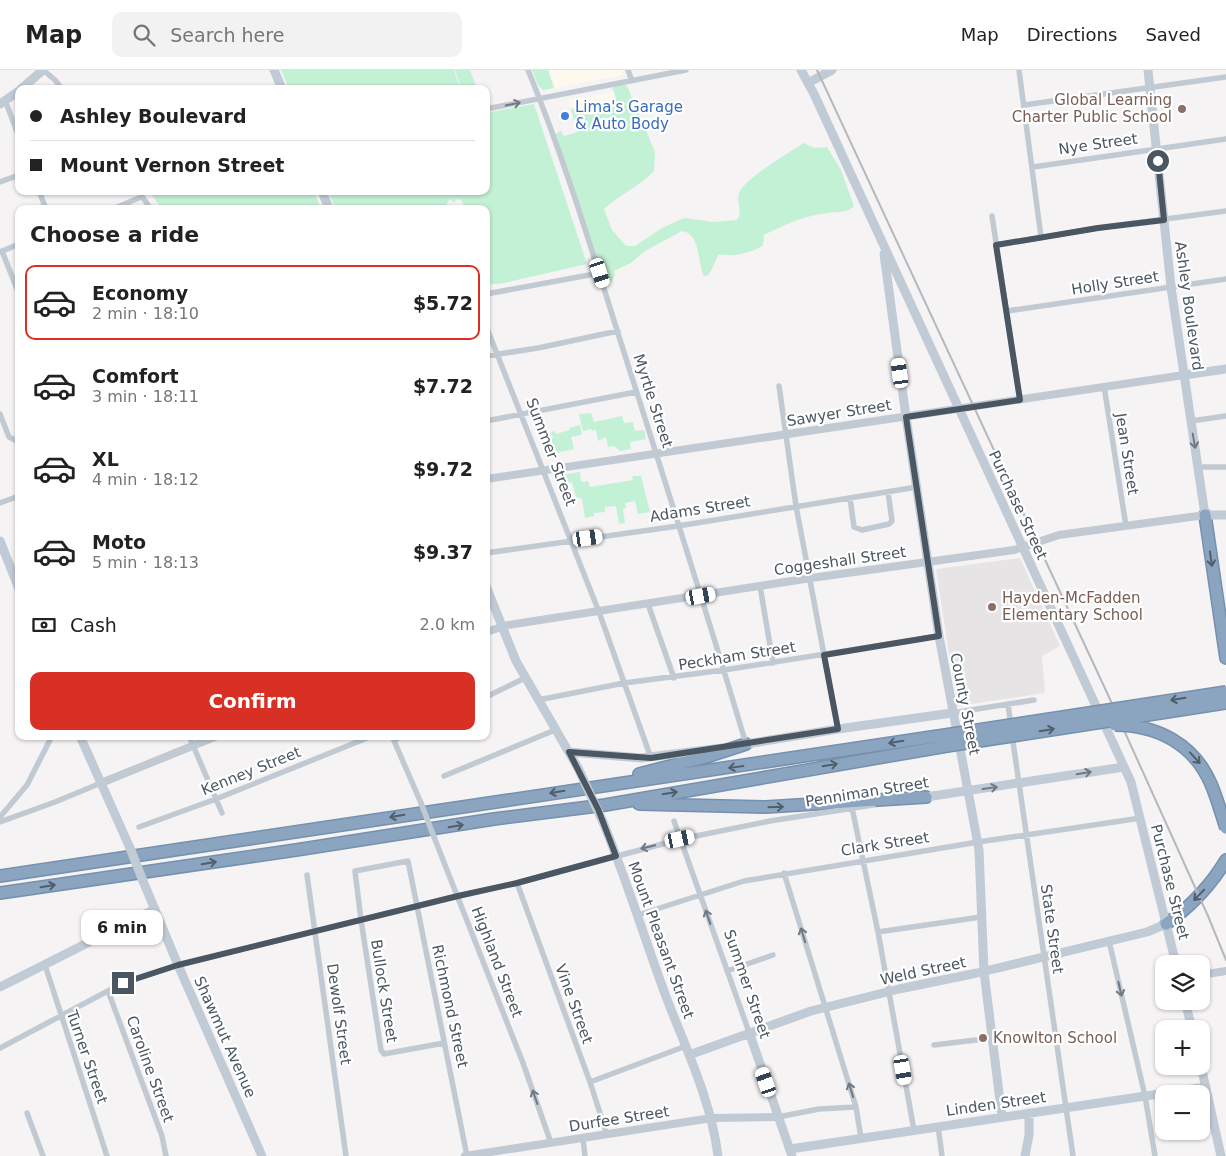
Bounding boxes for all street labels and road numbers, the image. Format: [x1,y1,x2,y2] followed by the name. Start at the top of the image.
[1057,130,1139,158] street label: Nye Street
[1171,240,1207,372] street label: Ashley Boulevard
[1070,267,1160,299] street label: Holly Street
[629,352,677,450] street label: Myrtle Street
[522,396,580,509] street label: Summer Street
[785,396,893,430] street label: Sawyer Street
[1111,411,1142,496] street label: Jean Street
[985,448,1051,563] street label: Purchase Street
[648,492,752,526] street label: Adams Street
[773,543,907,579] street label: Coggeshall Street
[677,638,797,674] street label: Peckham Street
[946,651,984,757] street label: County Street
[199,743,304,799] street label: Kenney Street
[804,773,930,811] street label: Penniman Street
[1147,822,1193,942] street label: Purchase Street
[840,828,930,860] street label: Clark Street
[624,859,698,1021] street label: Mount Pleasant Street
[1037,883,1067,975] street label: State Street
[468,904,526,1020] street label: Highland Street
[720,927,774,1041] street label: Summer Street
[367,938,401,1044] street label: Bullock Street
[428,943,472,1069] street label: Richmond Street
[878,953,968,989] street label: Weld Street
[323,962,355,1066] street label: Dewolf Street
[551,962,597,1046] street label: Vine Street
[190,974,260,1100] street label: Shawmut Avenue
[62,1007,111,1106] street label: Turner Street
[122,1013,178,1125] street label: Caroline Street
[945,1088,1047,1120] street label: Linden Street
[568,1102,671,1136] street label: Durfee Street

